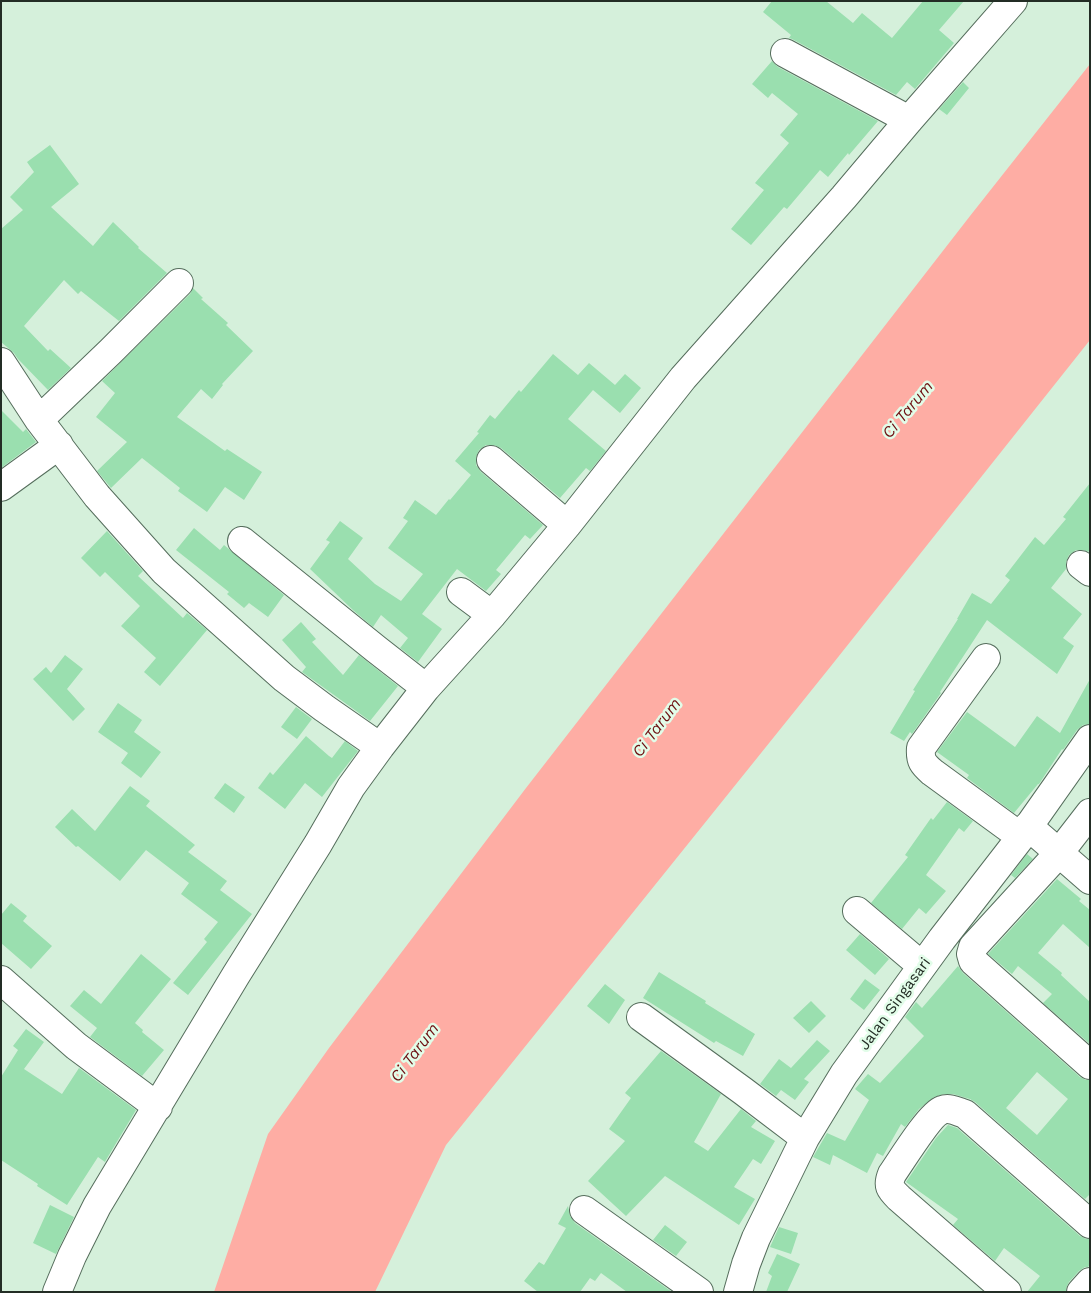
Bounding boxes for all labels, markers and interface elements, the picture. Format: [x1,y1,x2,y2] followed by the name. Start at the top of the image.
[879,377,937,443] water label: Ci Tarum
[629,695,685,761] water label: Ci Tarum
[855,954,935,1054] street label: Jalan Singasari
[387,1020,443,1086] water label: Ci Tarum

